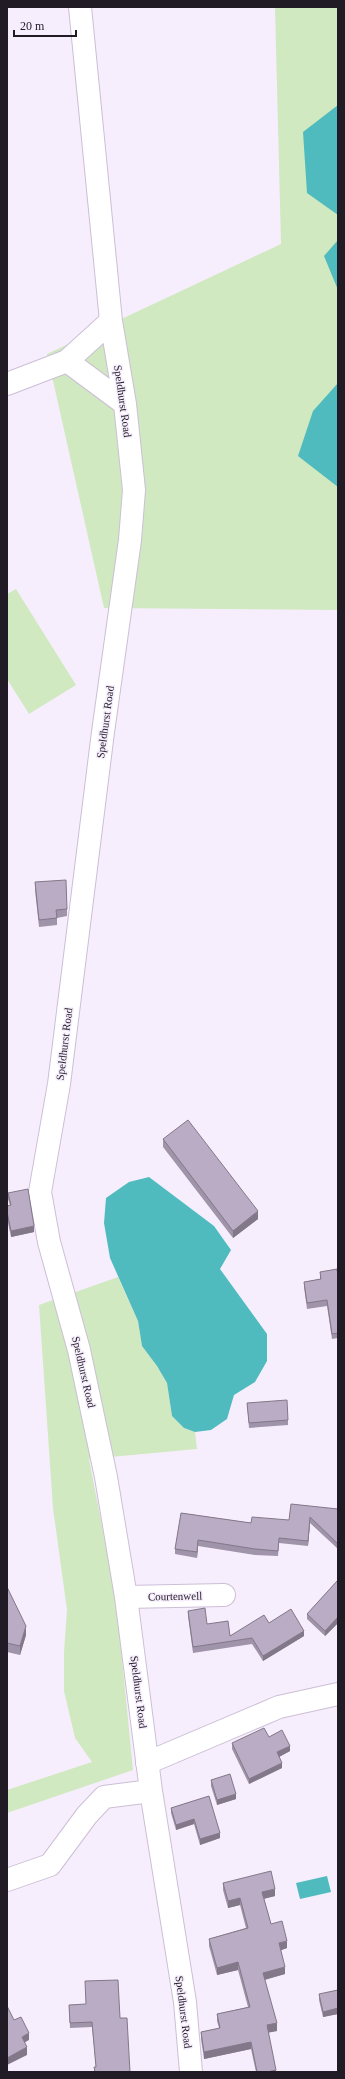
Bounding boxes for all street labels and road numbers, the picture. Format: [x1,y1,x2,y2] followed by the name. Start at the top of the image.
[112,364,134,438] street label: Speldhurst Road
[94,685,116,759] street label: Speldhurst Road
[54,1007,74,1081] street label: Speldhurst Road
[70,1335,98,1409] street label: Speldhurst Road
[148,1590,202,1602] street label: Courtenwell
[129,1655,149,1729] street label: Speldhurst Road
[174,1975,194,2049] street label: Speldhurst Road

